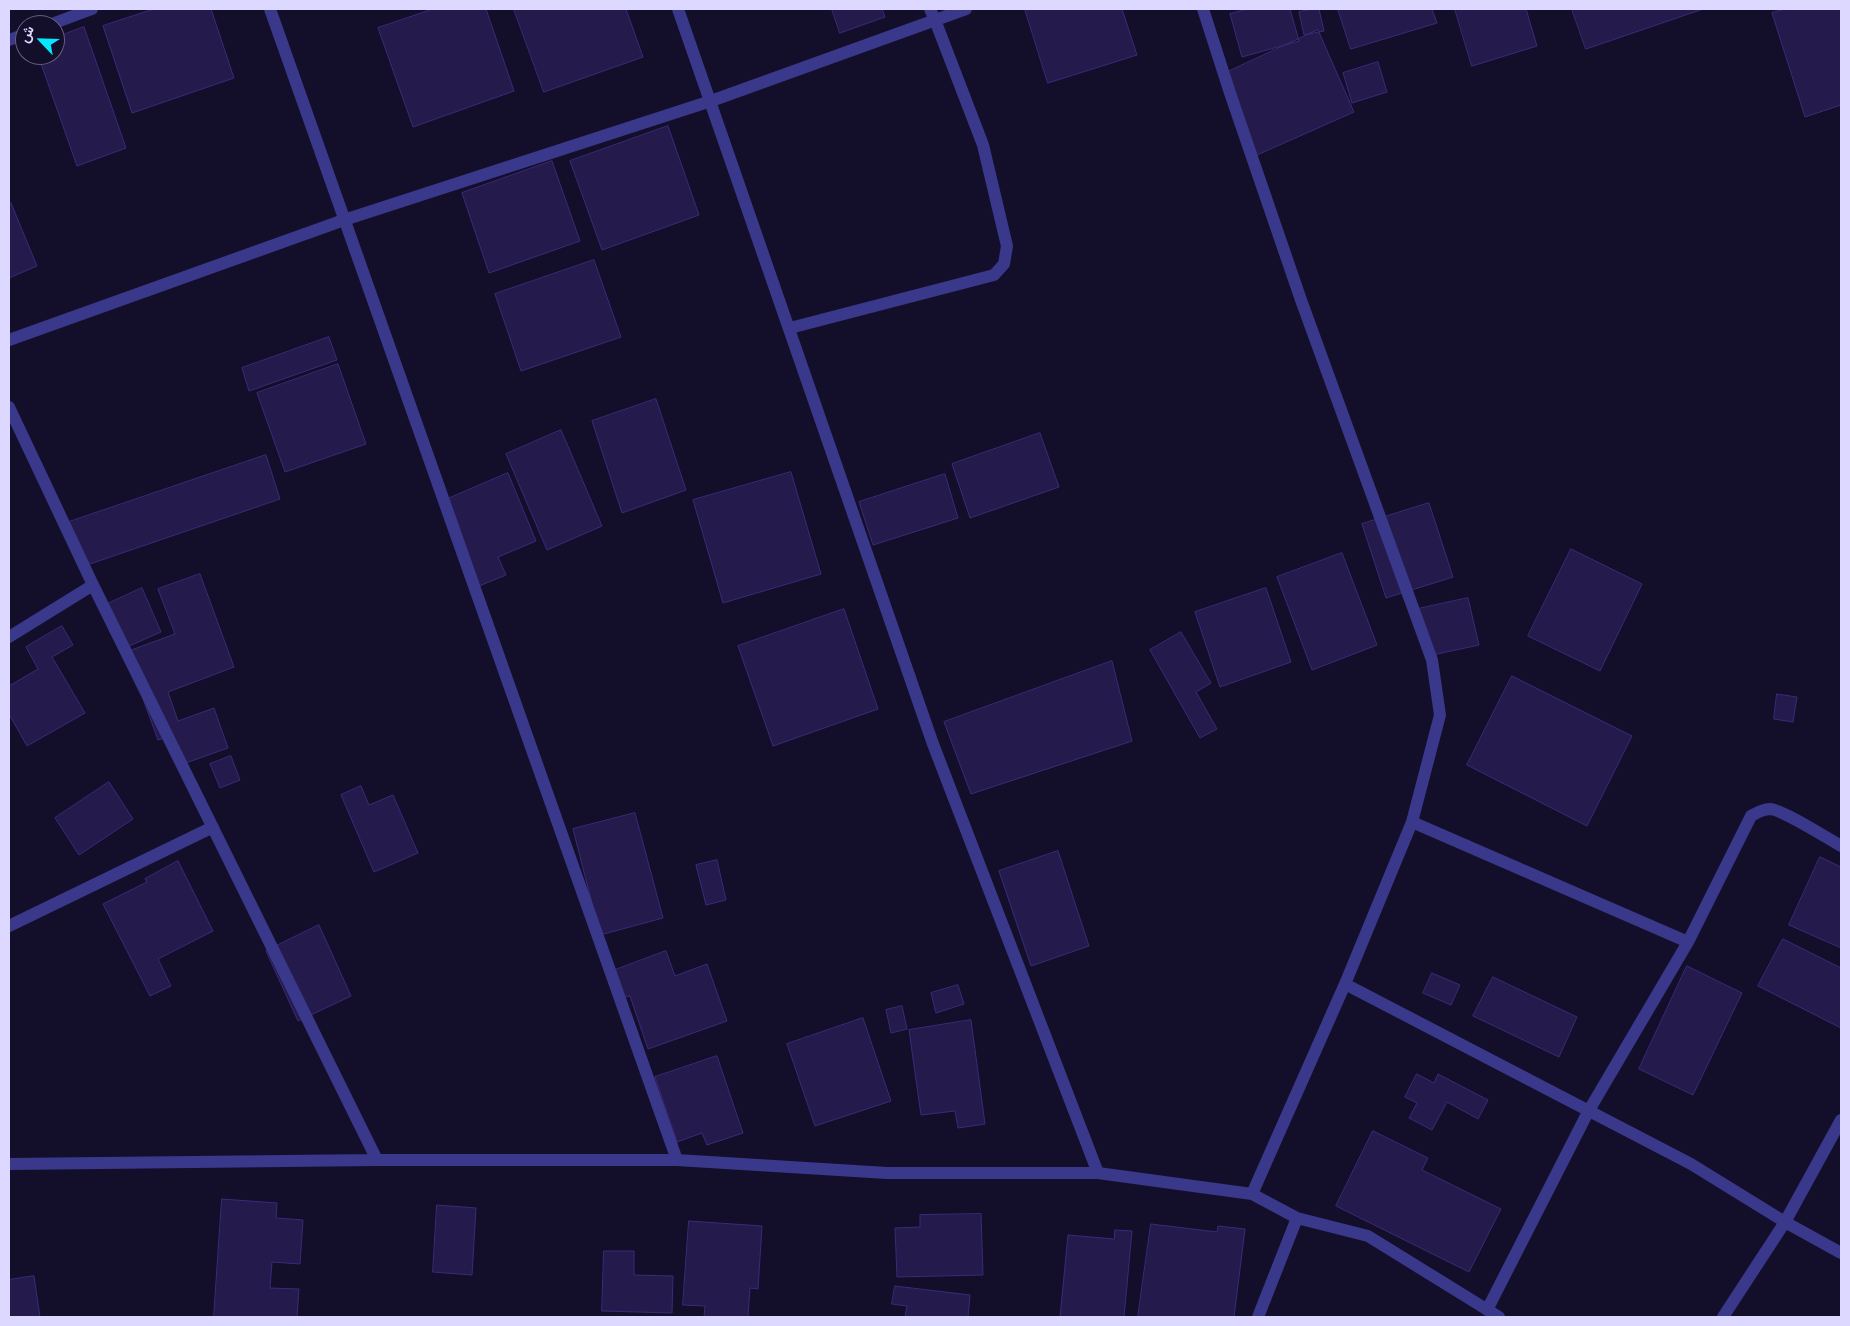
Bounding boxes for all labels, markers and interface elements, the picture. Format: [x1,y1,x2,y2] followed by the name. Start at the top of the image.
[15,15,65,65] north arrow
[16,23,38,45] text: ش

